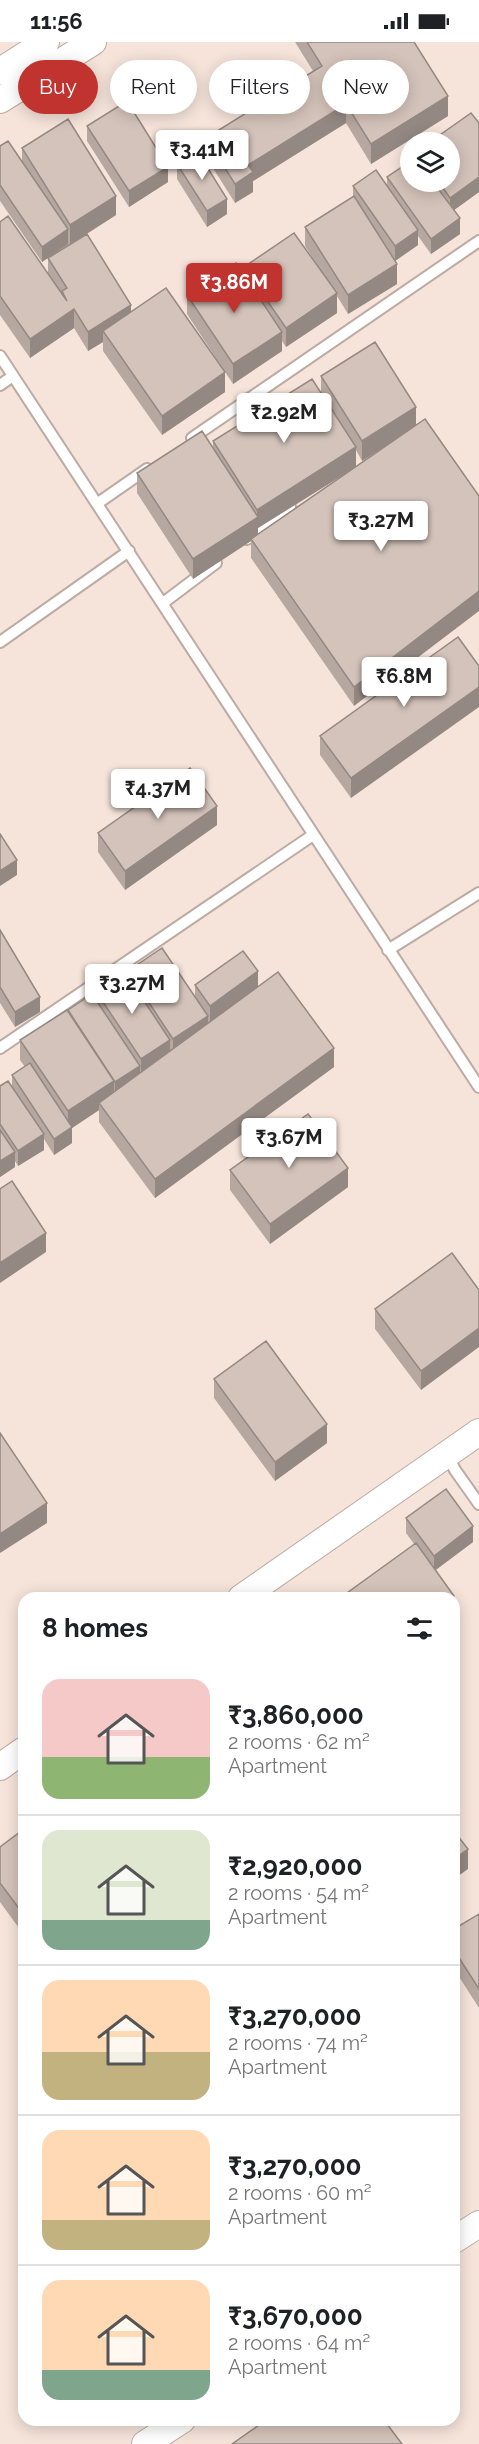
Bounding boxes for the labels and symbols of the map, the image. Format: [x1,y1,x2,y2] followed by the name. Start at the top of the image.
[153,130,251,181] pin: ₹3.41M
[185,263,283,314] pin: ₹3.86M
[235,393,333,444] pin: ₹2.92M
[332,501,430,552] pin: ₹3.27M
[362,657,446,708] pin: ₹6.8M
[109,769,207,820] pin: ₹4.37M
[83,964,181,1015] pin: ₹3.27M
[240,1118,338,1169] pin: ₹3.67M

